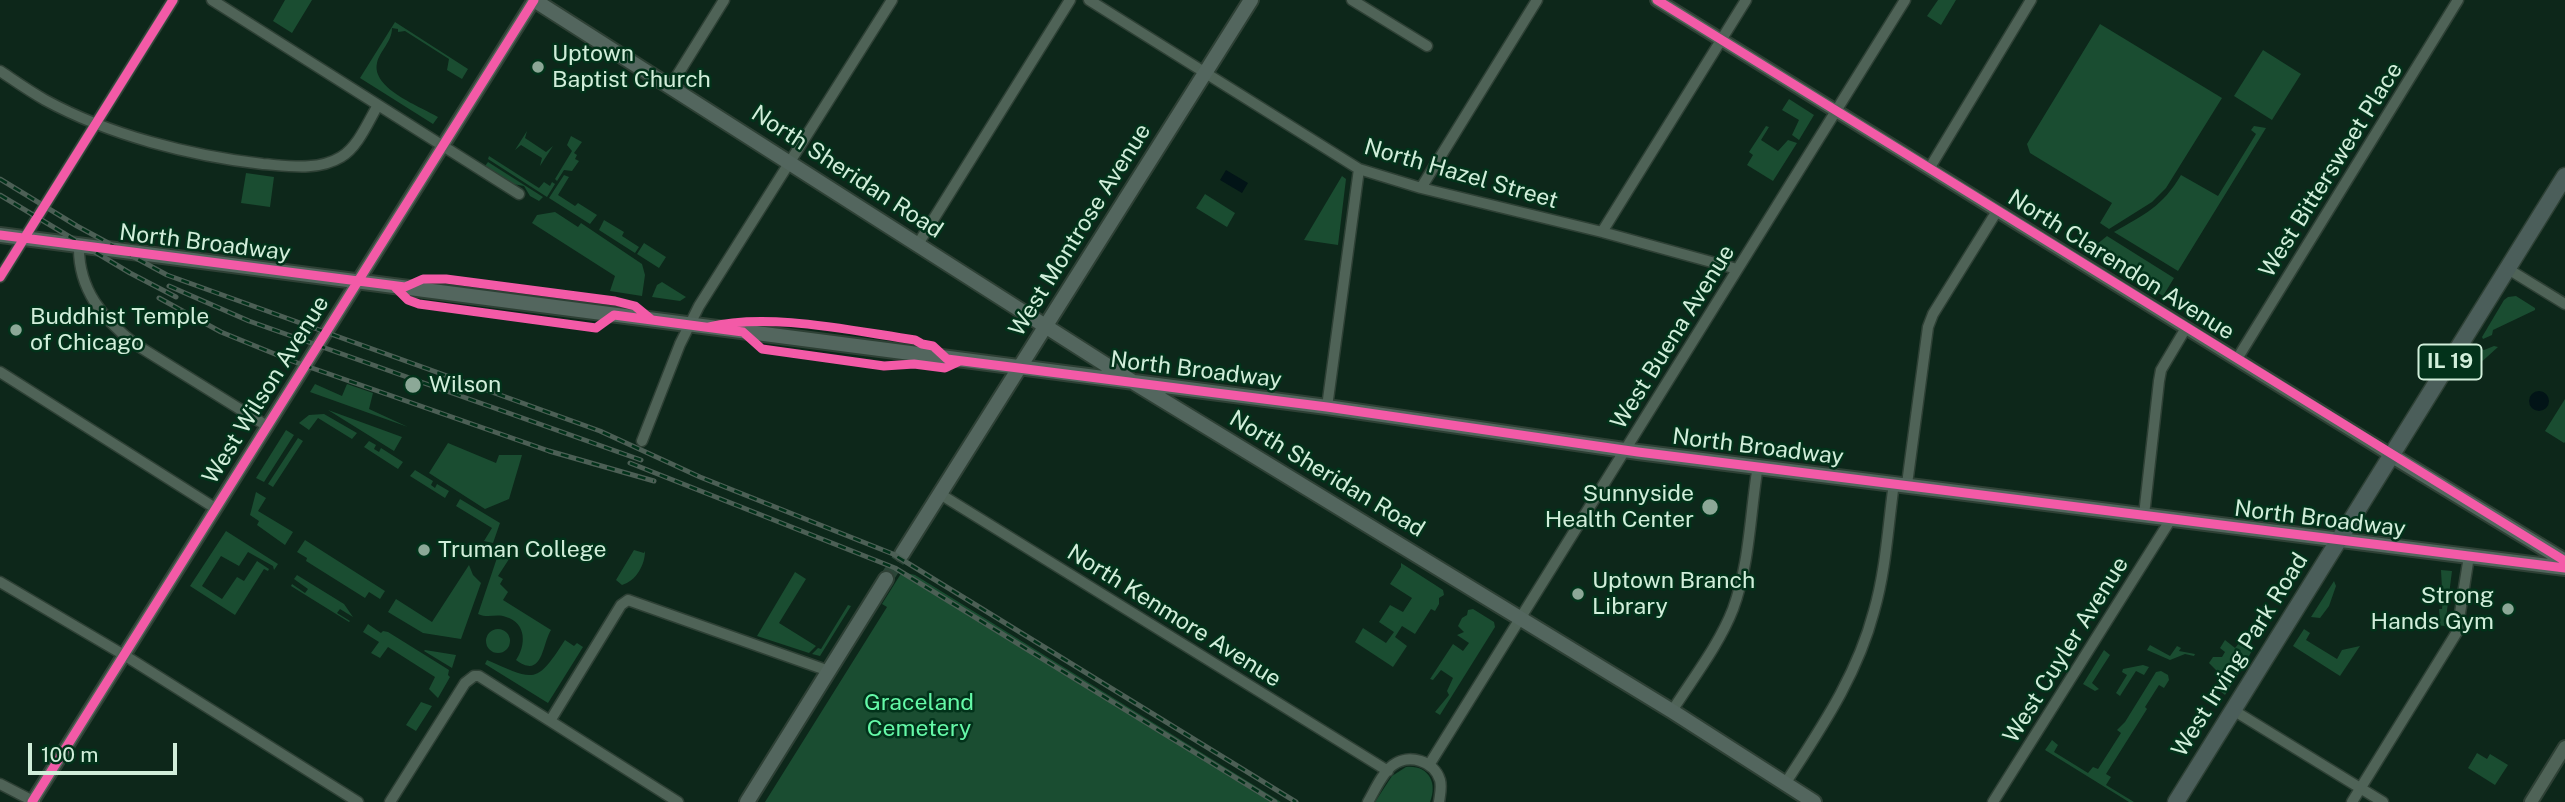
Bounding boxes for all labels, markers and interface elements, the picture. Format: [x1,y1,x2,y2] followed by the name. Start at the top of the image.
[552,40,711,94] place label: Uptown Baptist Church
[2254,57,2408,283] street label: West Bittersweet Place
[530,59,546,75] marker: Uptown Baptist Church
[746,100,948,244] street label: North Sheridan Road
[1003,119,1157,341] street label: West Montrose Avenue
[1361,133,1561,215] street label: North Hazel Street
[2003,184,2239,346] street label: North Clarendon Avenue
[118,219,292,267] street label: North Broadway
[1605,240,1741,434] street label: West Buena Avenue
[197,291,335,489] street label: West Wilson Avenue
[30,303,209,357] place label: Buddhist Temple of Chicago
[8,322,24,338] marker: Buddhist Temple of Chicago
[2418,344,2482,380] road number: IL 19
[1109,346,1283,394] street label: North Broadway
[429,371,501,399] place label: Wilson
[403,375,423,395] marker: Wilson
[1224,405,1430,543] street label: North Sheridan Road
[1671,423,1845,471] street label: North Broadway
[1545,480,1694,534] place label: Sunnyside Health Center
[2233,495,2407,543] street label: North Broadway
[1700,497,1720,517] marker: Sunnyside Health Center
[438,536,607,564] place label: Truman College
[1062,539,1286,693] street label: North Kenmore Avenue
[416,542,432,558] marker: Truman College
[2166,548,2314,762] street label: West Irving Park Road
[1998,552,2134,748] street label: West Cuyler Avenue
[1592,567,1755,621] place label: Uptown Branch Library
[2370,582,2494,636] place label: Strong Hands Gym
[1570,586,1586,602] marker: Uptown Branch Library
[2500,601,2516,617] marker: Strong Hands Gym
[864,689,974,743] park label: Graceland Cemetery
[32,728,180,772] scale bar
[41,742,98,767] text: 100 m

